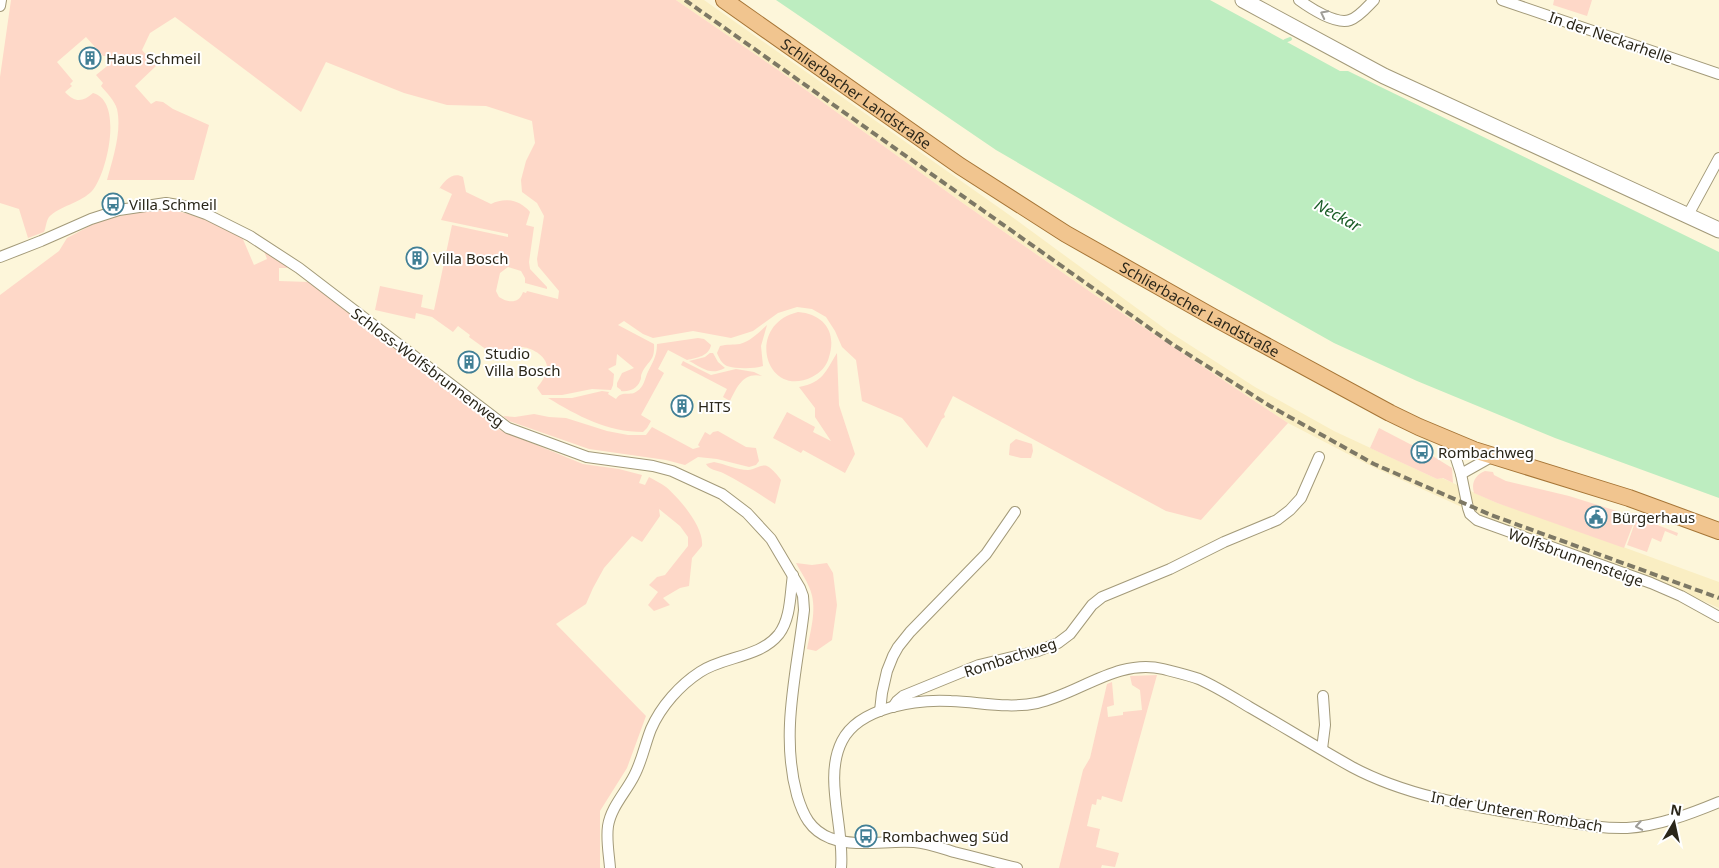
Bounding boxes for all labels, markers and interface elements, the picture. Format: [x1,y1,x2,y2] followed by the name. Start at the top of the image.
[1546,6,1676,68] street label: In der Neckarhelle
[1321,10,1330,20] one-way arrow
[777,33,936,153] street label: Schlierbacher Landstraße
[78,46,102,70] building icon: Haus Schmeil
[106,48,201,68] place label: Haus Schmeil
[101,192,125,216] bus stop icon: Villa Schmeil
[1311,193,1366,237] water label: Neckar
[129,194,217,214] place label: Villa Schmeil
[405,246,429,270] building icon: Villa Bosch
[433,248,508,268] place label: Villa Bosch
[1117,257,1283,361] street label: Schlierbacher Landstraße
[348,303,508,431] street label: Schloss-Wolfsbrunnenweg
[485,343,560,380] place label: Studio Villa Bosch
[457,350,481,374] building icon: Studio Villa Bosch
[670,394,694,418] building icon: HITS
[698,396,731,416] place label: HITS
[1410,440,1434,464] bus stop icon: Rombachweg
[1438,442,1534,462] place label: Rombachweg
[1584,505,1608,529] public building icon: Bürgerhaus
[1612,507,1695,527] place label: Bürgerhaus
[1506,523,1646,591] street label: Wolfsbrunnensteige
[961,633,1059,681] street label: Rombachweg
[1429,786,1605,836] street label: In der Unteren Rombach
[1649,798,1699,848] north arrow
[1669,799,1683,820] text: N
[1635,820,1643,831] one-way arrow
[854,824,878,848] bus stop icon: Rombachweg Süd
[882,826,1009,846] place label: Rombachweg Süd

